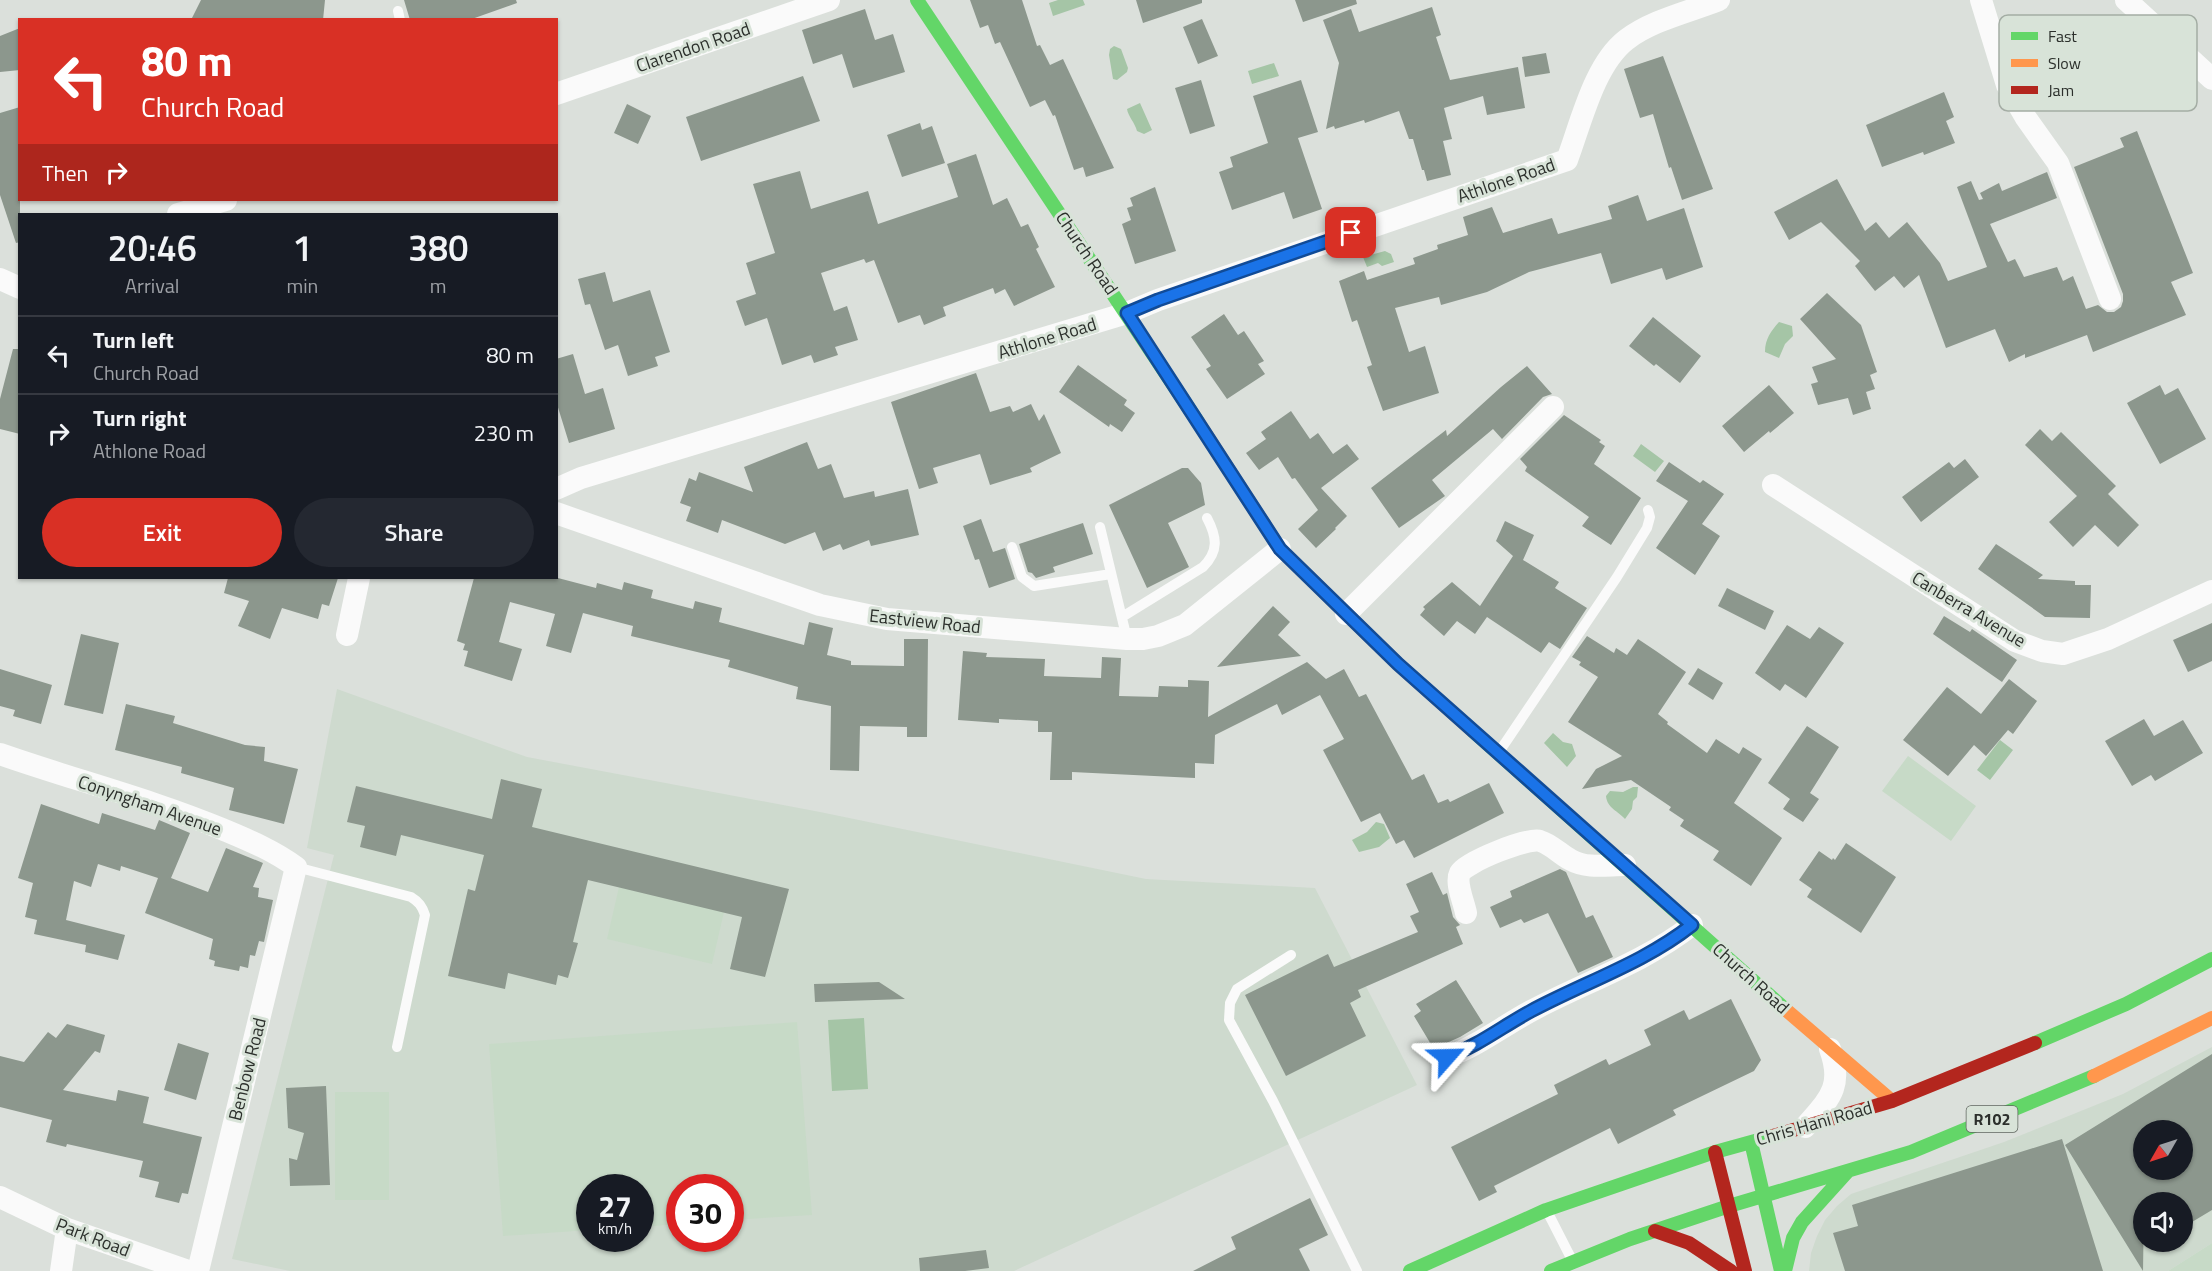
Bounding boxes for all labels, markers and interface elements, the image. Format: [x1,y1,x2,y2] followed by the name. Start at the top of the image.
[632,15,754,79] street label: Clarendon Road
[1999,15,2197,111] legend
[2048,24,2077,48] text: Fast
[141,28,233,92] text: 80 m
[42,42,120,120] icon: left
[2048,51,2081,75] text: Slow
[2048,78,2074,102] text: Jam
[141,86,284,127] text: Church Road
[1453,151,1559,209] street label: Athlone Road
[42,156,88,190] text: Then
[100,156,133,189] icon: right
[1049,206,1125,300] street label: Church Road
[1325,207,1376,258] pin
[1334,216,1367,249] icon: arrive
[108,220,197,275] text: 20:46
[292,220,312,275] text: 1
[408,220,468,275] text: 380
[125,270,179,301] text: Arrival
[286,270,318,301] text: min
[430,270,446,301] text: m
[994,310,1100,366] street label: Athlone Road
[93,323,174,357] text: Turn left
[486,338,534,372] text: 80 m
[42,339,75,372] icon: left
[93,357,199,388] text: Church Road
[93,401,187,435] text: Turn right
[474,416,534,450] text: 230 m
[42,417,75,450] icon: right
[93,435,206,466] text: Athlone Road
[42,498,282,567] button: Exit
[294,498,534,567] button: Share
[1907,564,2031,654] street label: Canberra Avenue
[868,602,982,640] street label: Eastview Road
[75,768,225,842] street label: Conyngham Avenue
[1706,936,1796,1020] street label: Church Road
[221,1015,273,1123] street label: Benbow Road
[1415,1025,1479,1089] position arrow
[1753,1094,1875,1152] street label: Chris Hani Road
[1966,1106,2018,1132] road number: R102
[2133,1120,2193,1180] north arrow
[2133,1120,2193,1252] map controls
[666,1174,744,1252] speed limit sign: 30
[598,1183,632,1229] text: 27
[2133,1192,2193,1252] button: sound
[52,1211,134,1263] street label: Park Road
[598,1217,632,1240] text: km/h

